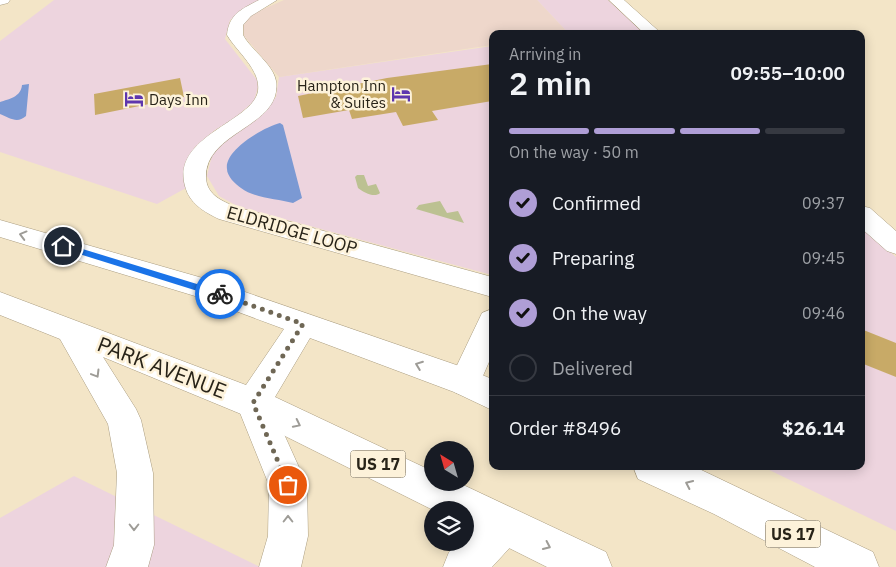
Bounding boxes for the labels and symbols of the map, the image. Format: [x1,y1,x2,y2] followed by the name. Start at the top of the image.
[297,76,386,112] place label: Hampton Inn & Suites
[390,83,412,105] hotel icon: Hampton Inn & Suites
[123,88,145,110] hotel icon: Days Inn
[149,90,208,109] place label: Days Inn
[224,200,360,260] street label: ELDRIDGE LOOP
[42,225,84,267] pin
[19,230,28,240] one-way arrow
[195,269,245,319] courier
[94,330,230,404] street label: PARK AVENUE
[416,361,424,371] one-way arrow
[89,368,99,377] one-way arrow
[292,418,301,428] one-way arrow
[424,441,474,491] north arrow
[350,450,406,478] road number: US 17
[267,464,309,506] pin
[685,479,694,490] one-way arrow
[283,515,293,523] one-way arrow
[766,520,820,548] road number: US 17
[129,524,139,532] one-way arrow
[542,540,551,551] one-way arrow

